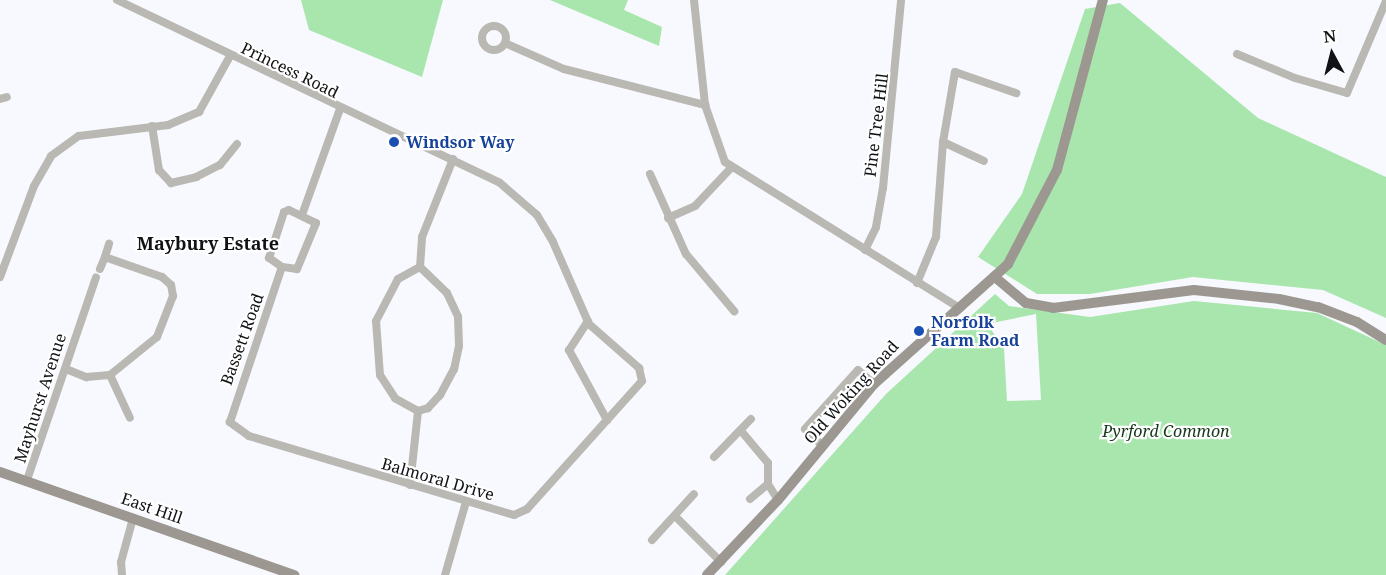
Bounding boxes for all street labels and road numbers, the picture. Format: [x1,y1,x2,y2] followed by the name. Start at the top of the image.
[238,38,342,102] street label: Princess Road
[860,72,892,178] street label: Pine Tree Hill
[216,290,268,388] street label: Bassett Road
[10,331,70,465] street label: Mayhurst Avenue
[800,337,902,447] street label: Old Woking Road
[379,454,497,504] street label: Balmoral Drive
[119,489,185,527] street label: East Hill

